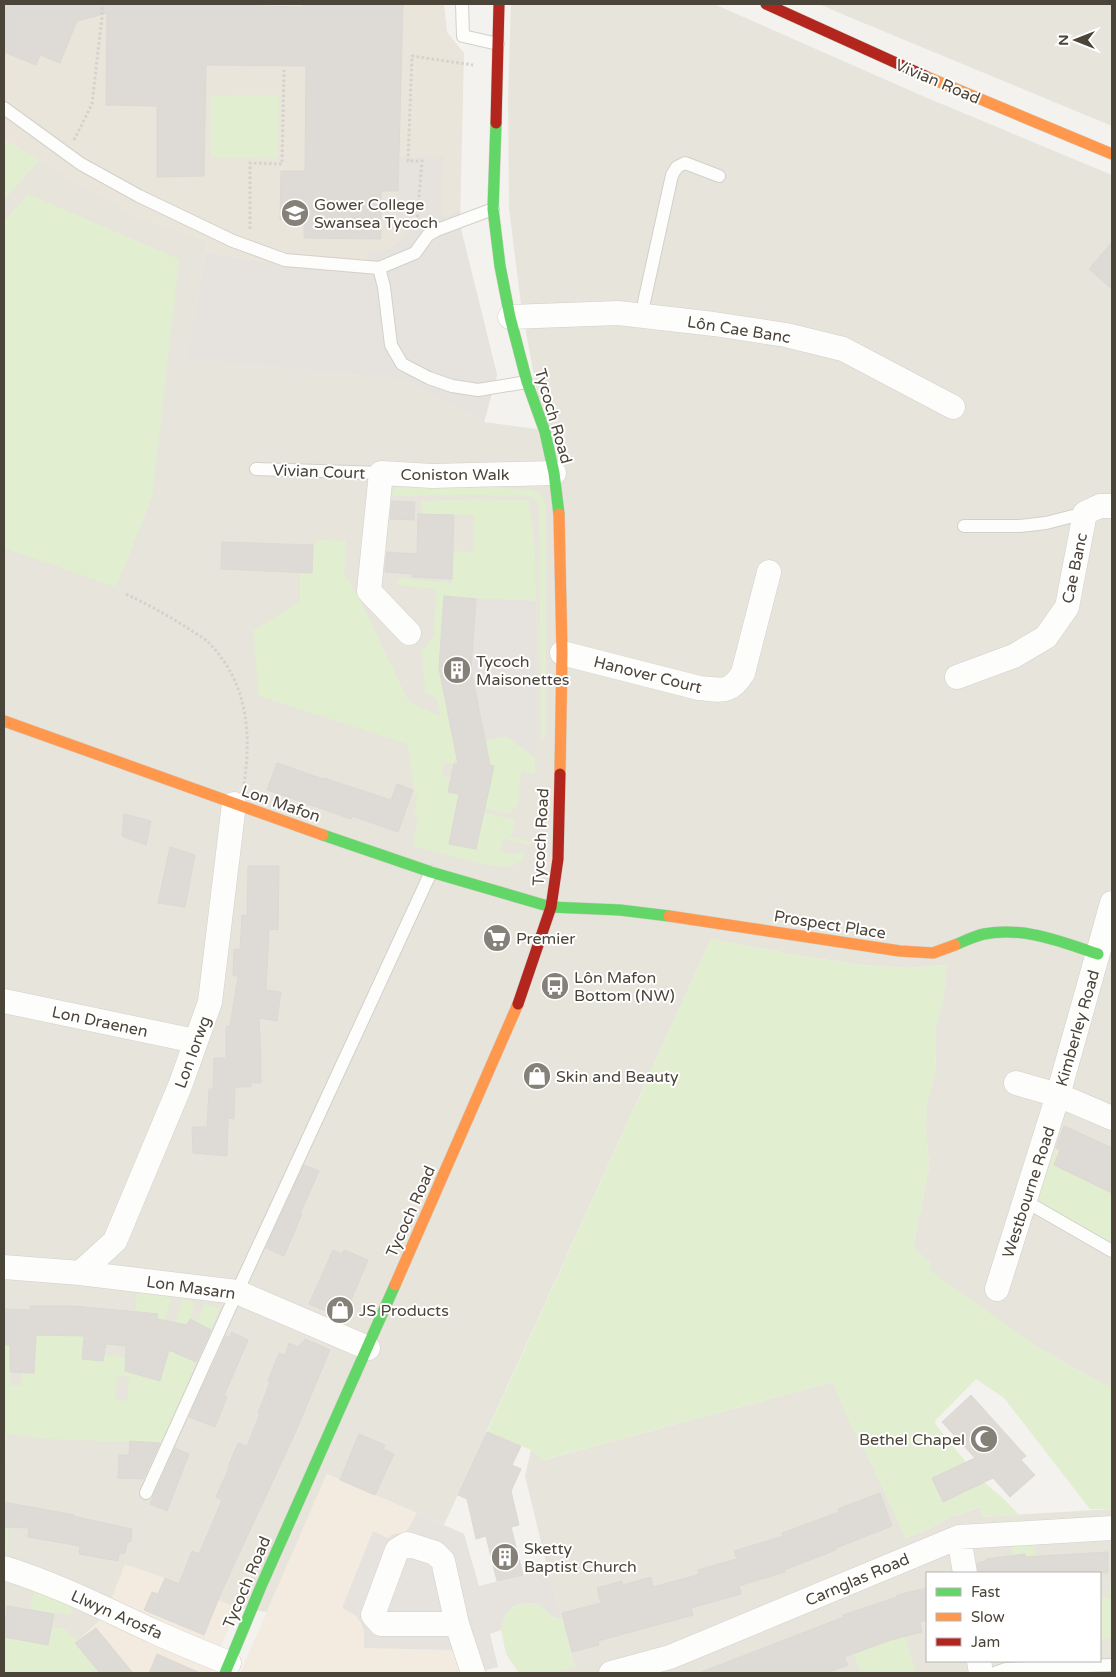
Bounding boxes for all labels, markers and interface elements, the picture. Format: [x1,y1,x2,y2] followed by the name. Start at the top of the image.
[1051,15,1101,65] north arrow
[1055,34,1072,46] text: N
[892,55,983,109] street label: Vivian Road
[314,195,438,233] place label: Gower College Swansea Tycoch
[280,198,310,228] school or university icon: Gower College Swansea Tycoch
[686,312,792,348] street label: Lôn Cae Banc
[530,366,576,466] street label: Tycoch Road
[272,460,366,484] street label: Vivian Court
[401,465,510,485] street label: Coniston Walk
[1058,531,1092,605] street label: Cae Banc
[476,652,570,690] place label: Tycoch Maisonettes
[592,652,704,698] street label: Hanover Court
[442,655,472,685] building icon: Tycoch Maisonettes
[239,781,323,827] street label: Lon Mafon
[528,788,554,886] street label: Tycoch Road
[772,906,887,944] street label: Prospect Place
[482,923,512,953] supermarket icon: Premier
[516,929,576,949] place label: Premier
[574,968,675,1006] place label: Lôn Mafon Bottom (NW)
[1052,968,1104,1089] street label: Kimberley Road
[540,971,570,1001] bus stop icon: Lôn Mafon Bottom (NW)
[50,1002,150,1042] street label: Lon Draenen
[171,1013,215,1091] street label: Lon Iorwg
[522,1061,552,1091] shop icon: Skin and Beauty
[556,1067,679,1087] place label: Skin and Beauty
[998,1124,1060,1261] street label: Westbourne Road
[382,1163,440,1260] street label: Tycoch Road
[145,1272,237,1304] street label: Lon Masarn
[325,1295,355,1325] shop icon: JS Products
[359,1301,449,1321] place label: JS Products
[969,1424,999,1454] mosque icon: Bethel Chapel
[859,1430,965,1450] place label: Bethel Chapel
[219,1533,275,1631] street label: Tycoch Road
[524,1539,637,1577] place label: Sketty Baptist Church
[490,1542,520,1572] building icon: Sketty Baptist Church
[802,1549,912,1611] street label: Carnglas Road
[926,1572,1101,1662] legend
[971,1583,1001,1601] text: Fast
[68,1586,166,1644] street label: Llwyn Arosfa
[971,1608,1005,1626] text: Slow
[971,1633,1000,1651] text: Jam

